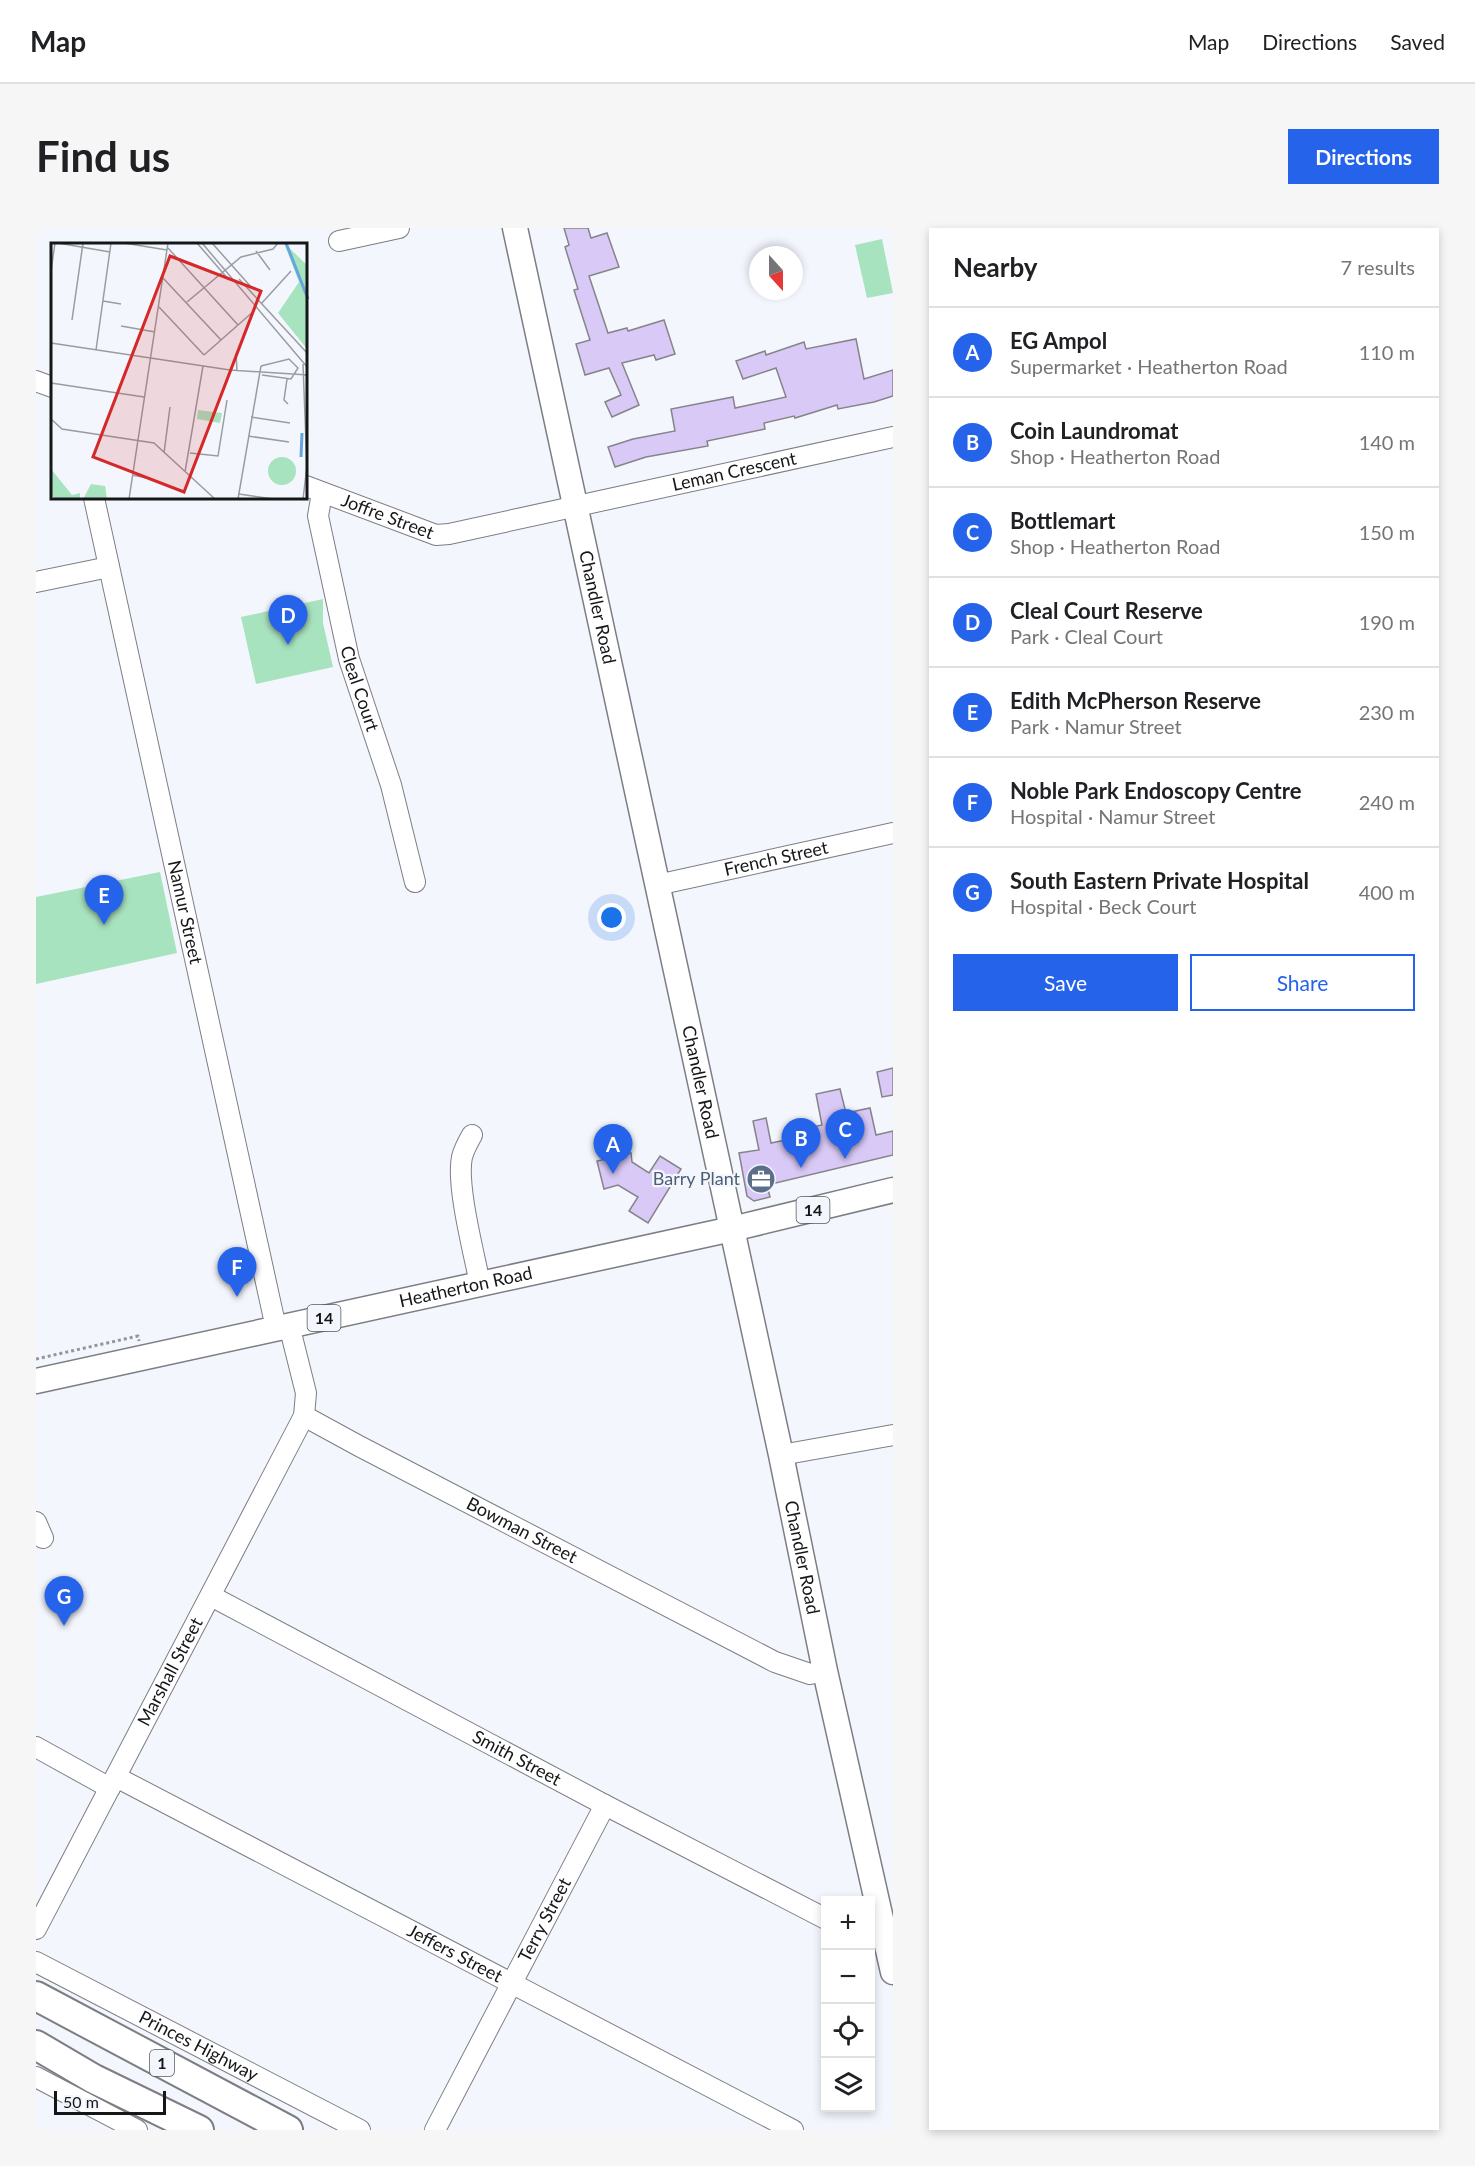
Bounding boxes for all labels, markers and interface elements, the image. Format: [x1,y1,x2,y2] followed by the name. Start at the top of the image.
[30,24,86,58] text: Map
[1188,29,1229,54] text: Map
[1262,29,1357,54] text: Directions
[1390,29,1445,54] text: Saved
[1288,129,1439,184] button: Directions
[36,131,170,181] text: Find us
[51,243,308,500] inset map
[749,246,803,300] north arrow
[953,251,1038,283] text: Nearby
[1340,255,1415,279] text: 7 results
[1010,327,1107,354] text: EG Ampol
[966,340,979,364] text: A
[1359,340,1415,364] text: 110 m
[1010,354,1288,378] text: Supermarket · Heatherton Road
[1010,417,1178,444] text: Coin Laundromat
[966,430,979,454] text: B
[1359,430,1415,454] text: 140 m
[1010,444,1220,468] text: Shop · Heatherton Road
[670,446,799,495] street label: Leman Crescent
[338,488,438,543] street label: Joffre Street
[1010,507,1115,534] text: Bottlemart
[966,520,979,544] text: C
[1359,520,1415,544] text: 150 m
[1010,534,1220,558] text: Shop · Heatherton Road
[575,548,621,666] street label: Chandler Road
[268,596,308,645] pin: D
[1010,597,1203,624] text: Cleal Court Reserve
[965,610,980,634] text: D
[1359,610,1415,634] text: 190 m
[1010,624,1163,648] text: Park · Cleal Court
[336,644,384,735] street label: Cleal Court
[1010,687,1261,714] text: Edith McPherson Reserve
[967,700,978,724] text: E
[1359,700,1415,724] text: 230 m
[1010,714,1182,738] text: Park · Namur Street
[1010,777,1301,804] text: Noble Park Endoscopy Centre
[967,790,978,814] text: F
[1359,790,1415,814] text: 240 m
[1010,804,1215,828] text: Hospital · Namur Street
[722,836,831,880] street label: French Street
[164,858,208,966] street label: Namur Street
[1010,867,1309,894] text: South Eastern Private Hospital
[84,876,124,925] pin: E
[965,880,980,904] text: G
[1359,880,1415,904] text: 400 m
[1010,894,1197,918] text: Hospital · Beck Court
[597,903,626,932] your location
[953,954,1178,1011] button: Save
[1190,954,1415,1011] button: Share
[678,1023,724,1141] street label: Chandler Road
[826,1110,864,1159] pin: C
[782,1118,820,1168] pin: B
[594,1124,632,1174] pin: A
[745,1163,777,1195] office icon: Barry Plant
[653,1167,741,1189] place label: Barry Plant
[796,1197,830,1223] road number: 14
[218,1248,256,1297] pin: F
[397,1261,534,1311] street label: Heatherton Road
[308,1305,340,1331] road number: 14
[463,1492,582,1568] street label: Bowman Street
[781,1498,825,1616] street label: Chandler Road
[45,1576,84,1626] pin: G
[132,1613,207,1729] street label: Marshall Street
[469,1725,566,1790] street label: Smith Street
[513,1873,575,1965] street label: Terry Street
[821,1896,875,2112] map controls
[821,1896,875,1950] button: +
[404,1919,507,1987] street label: Jeffers Street
[821,1950,875,2004] button: −
[821,2004,875,2058] button: locate
[136,2005,263,2086] street label: Princes Highway
[150,2050,174,2076] road number: 1
[821,2058,875,2112] button: layers
[54,2088,166,2116] scale bar
[63,2092,99,2111] text: 50 m

